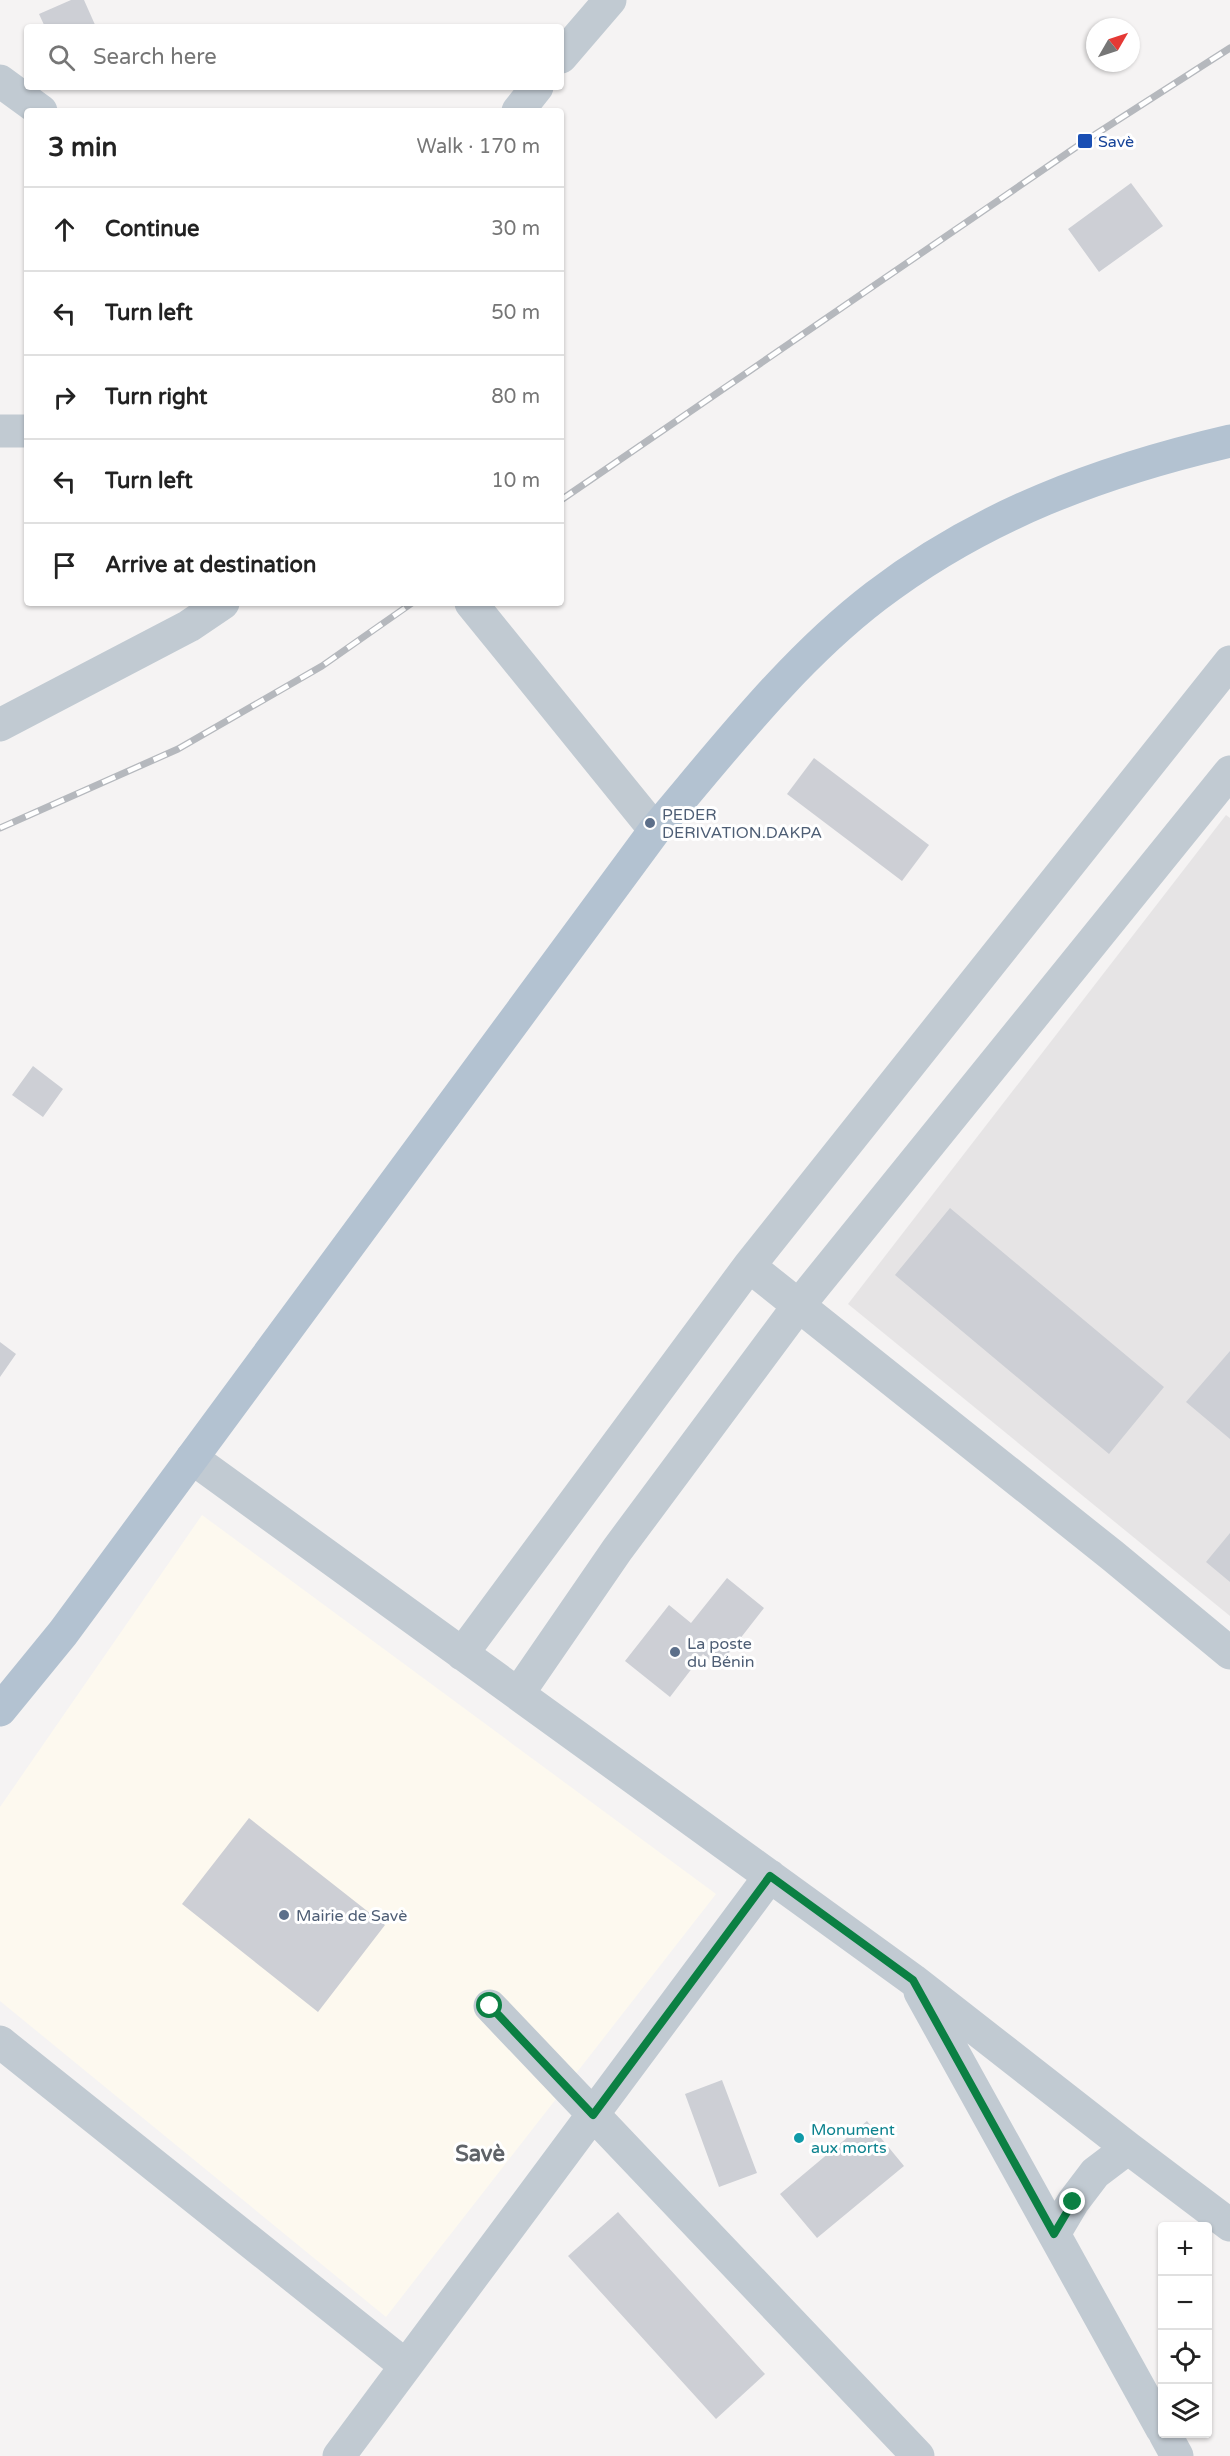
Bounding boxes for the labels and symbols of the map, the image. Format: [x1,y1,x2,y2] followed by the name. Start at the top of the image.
[1086,18,1140,72] north arrow
[1076,132,1094,150] marker: Savè
[1098,132,1134,152] place label: Savè
[662,805,822,843] place label: PEDER DERIVATION.DAKPA
[643,816,657,830] marker: PEDER DERIVATION.DAKPA
[687,1634,755,1672] place label: La poste du Bénin
[668,1645,682,1659] marker: La poste du Bénin
[296,1906,407,1926] place label: Mairie de Savè
[277,1908,291,1922] marker: Mairie de Savè
[476,1992,502,2018] route start
[811,2120,895,2158] place label: Monument aux morts
[792,2131,806,2145] marker: Monument aux morts
[455,2141,505,2167] district label: Savè
[1059,2188,1085,2214] route end

